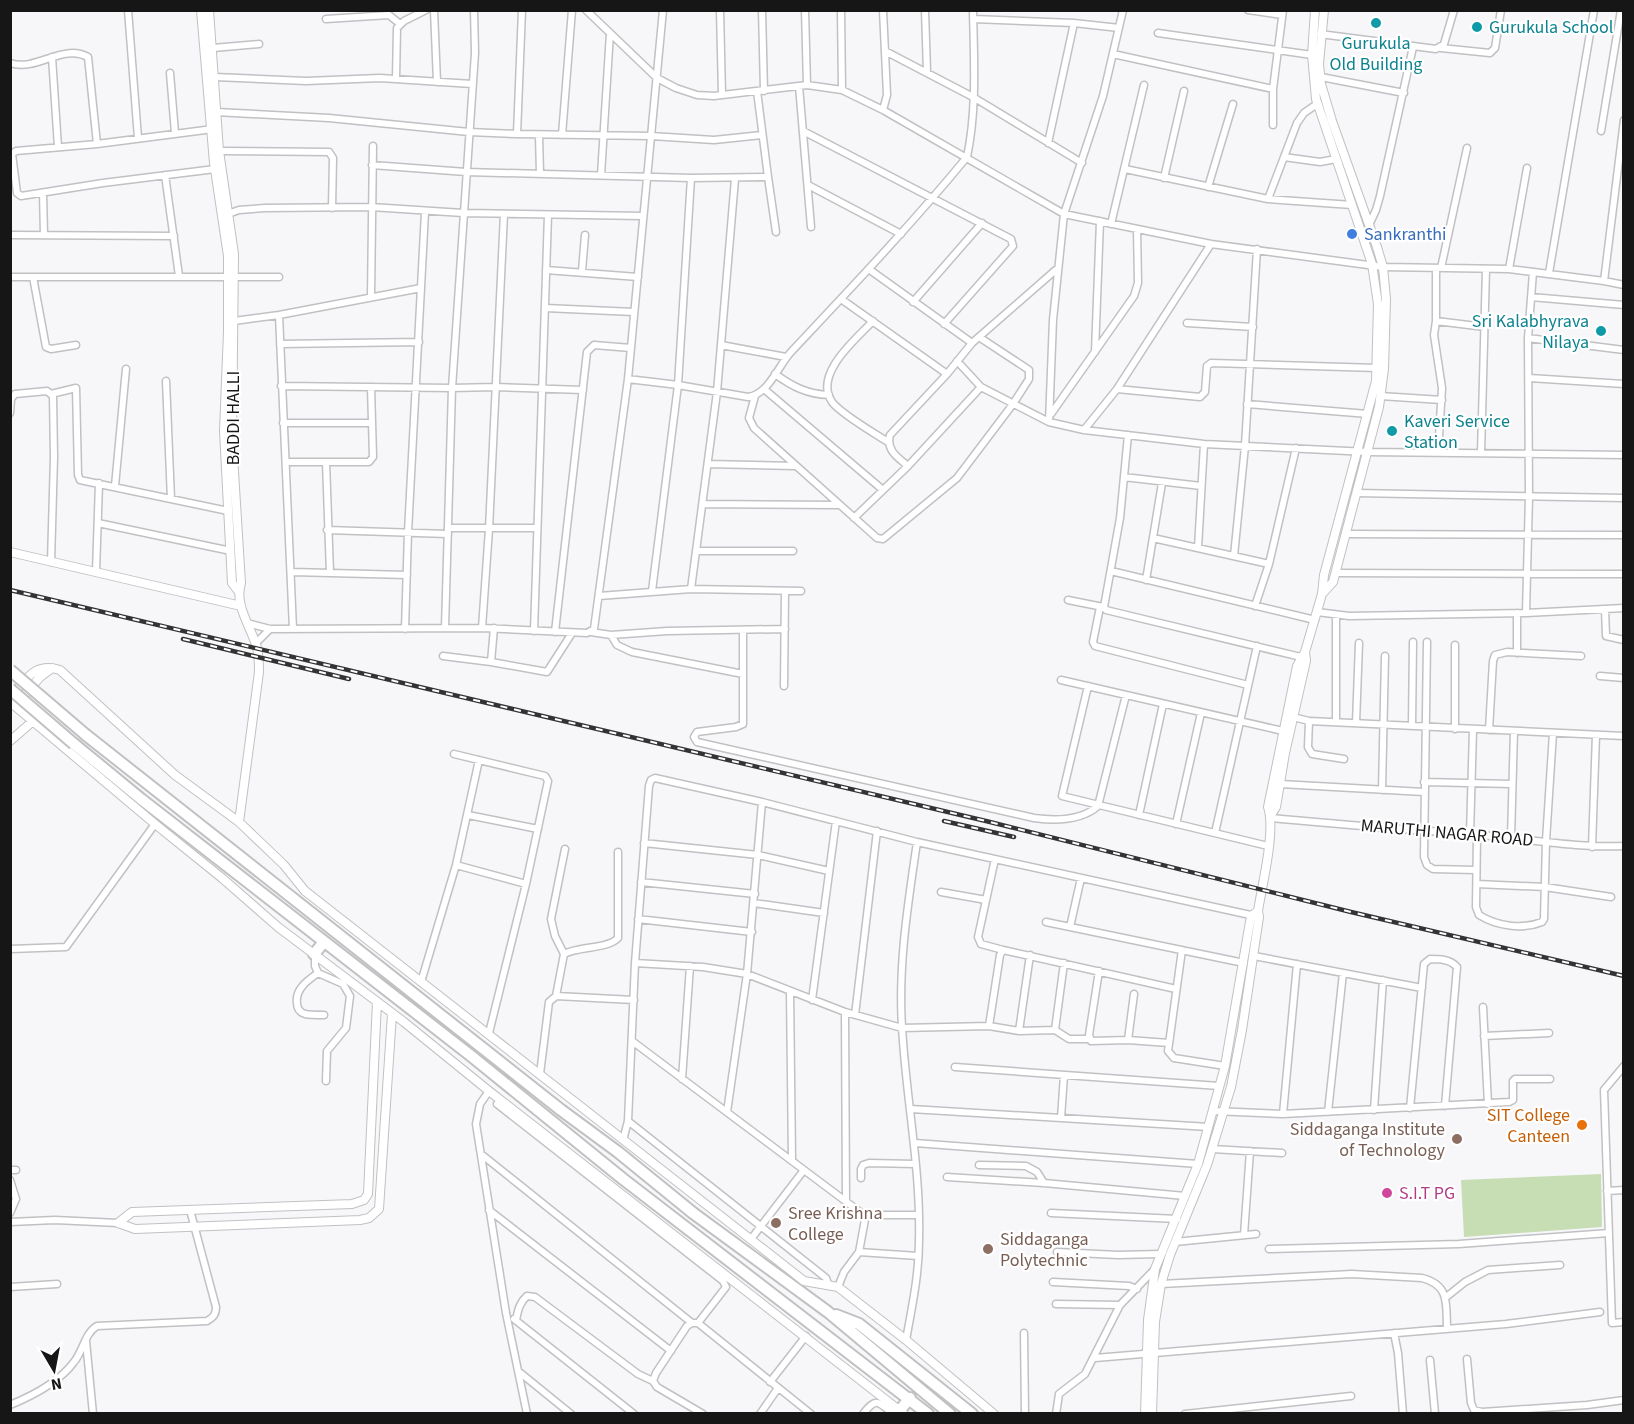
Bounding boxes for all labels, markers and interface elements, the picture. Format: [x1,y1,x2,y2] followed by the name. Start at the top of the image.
[1489,15,1613,40] place label: Gurukula School
[1369,16,1383,30] marker: Gurukula Old Building
[1470,20,1484,34] marker: Gurukula School
[1330,31,1422,77] place label: Gurukula Old Building
[1364,222,1446,247] place label: Sankranthi
[1345,227,1359,241] marker: Sankranthi
[1472,309,1589,355] place label: Sri Kalabhyrava Nilaya
[1594,324,1608,338] marker: Sri Kalabhyrava Nilaya
[221,371,246,465] street label: BADDI HALLI
[1404,409,1510,455] place label: Kaveri Service Station
[1385,424,1399,438] marker: Kaveri Service Station
[1360,813,1534,853] street label: MARUTHI NAGAR ROAD
[1487,1103,1570,1149] place label: SIT College Canteen
[1290,1117,1446,1163] place label: Siddaganga Institute of Technology
[1575,1118,1589,1132] marker: SIT College Canteen
[1450,1132,1464,1146] marker: Siddaganga Institute of Technology
[1399,1181,1455,1206] place label: S.I.T PG
[1380,1186,1394,1200] marker: S.I.T PG
[788,1201,882,1247] place label: Sree Krishna College
[769,1216,783,1230] marker: Sree Krishna College
[1000,1227,1089,1273] place label: Siddaganga Polytechnic
[981,1242,995,1256] marker: Siddaganga Polytechnic
[24,1340,84,1400] north arrow
[49,1372,64,1396] text: N

